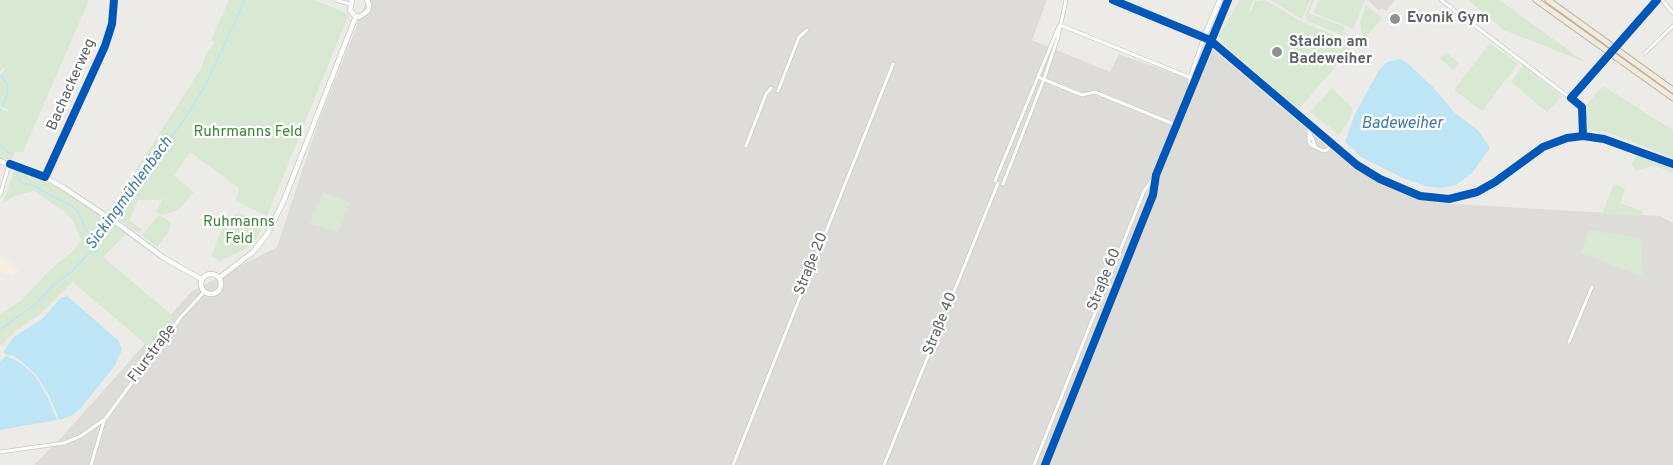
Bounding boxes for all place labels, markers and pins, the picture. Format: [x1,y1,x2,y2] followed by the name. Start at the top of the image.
[1407,10,1489,28] place label: Evonik Gym
[1388,12,1402,26] marker: Evonik Gym
[1289,34,1372,69] place label: Stadion am Badeweiher
[1270,45,1284,59] marker: Stadion am Badeweiher

